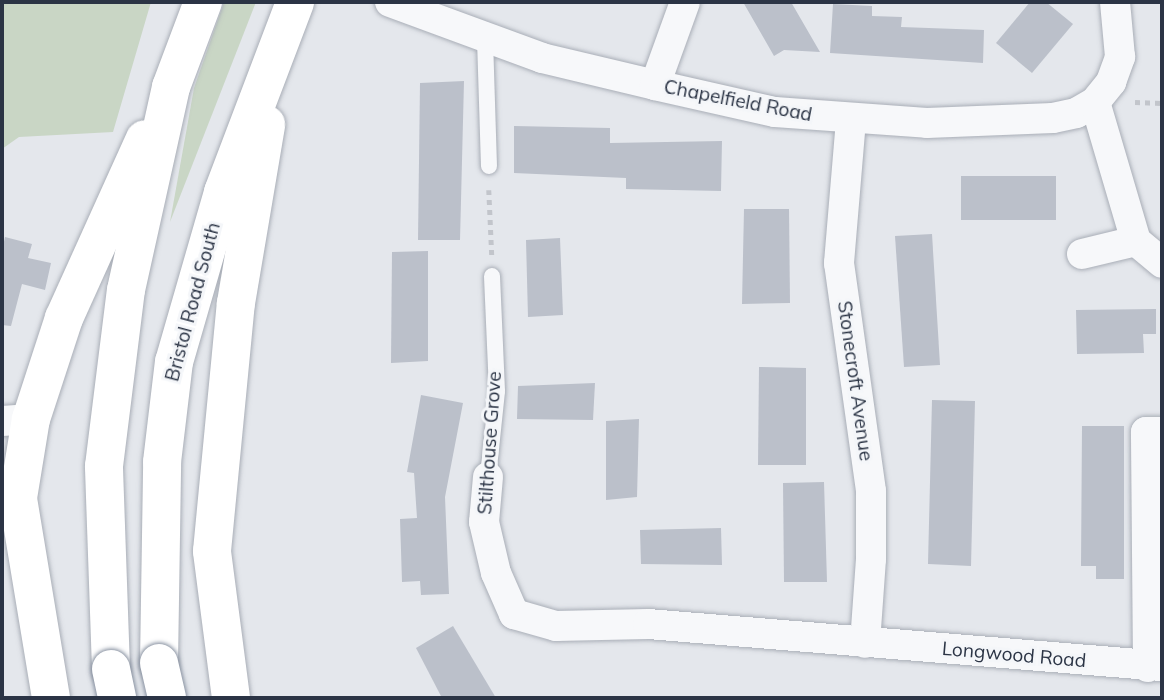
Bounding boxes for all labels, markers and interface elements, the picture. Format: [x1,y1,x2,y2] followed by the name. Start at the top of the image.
[662,75,814,127] street label: Chapelfield Road
[161,220,225,384] street label: Bristol Road South
[832,300,878,462] street label: Stonecroft Avenue
[474,371,506,515] street label: Stilthouse Grove
[941,637,1087,673] street label: Longwood Road

